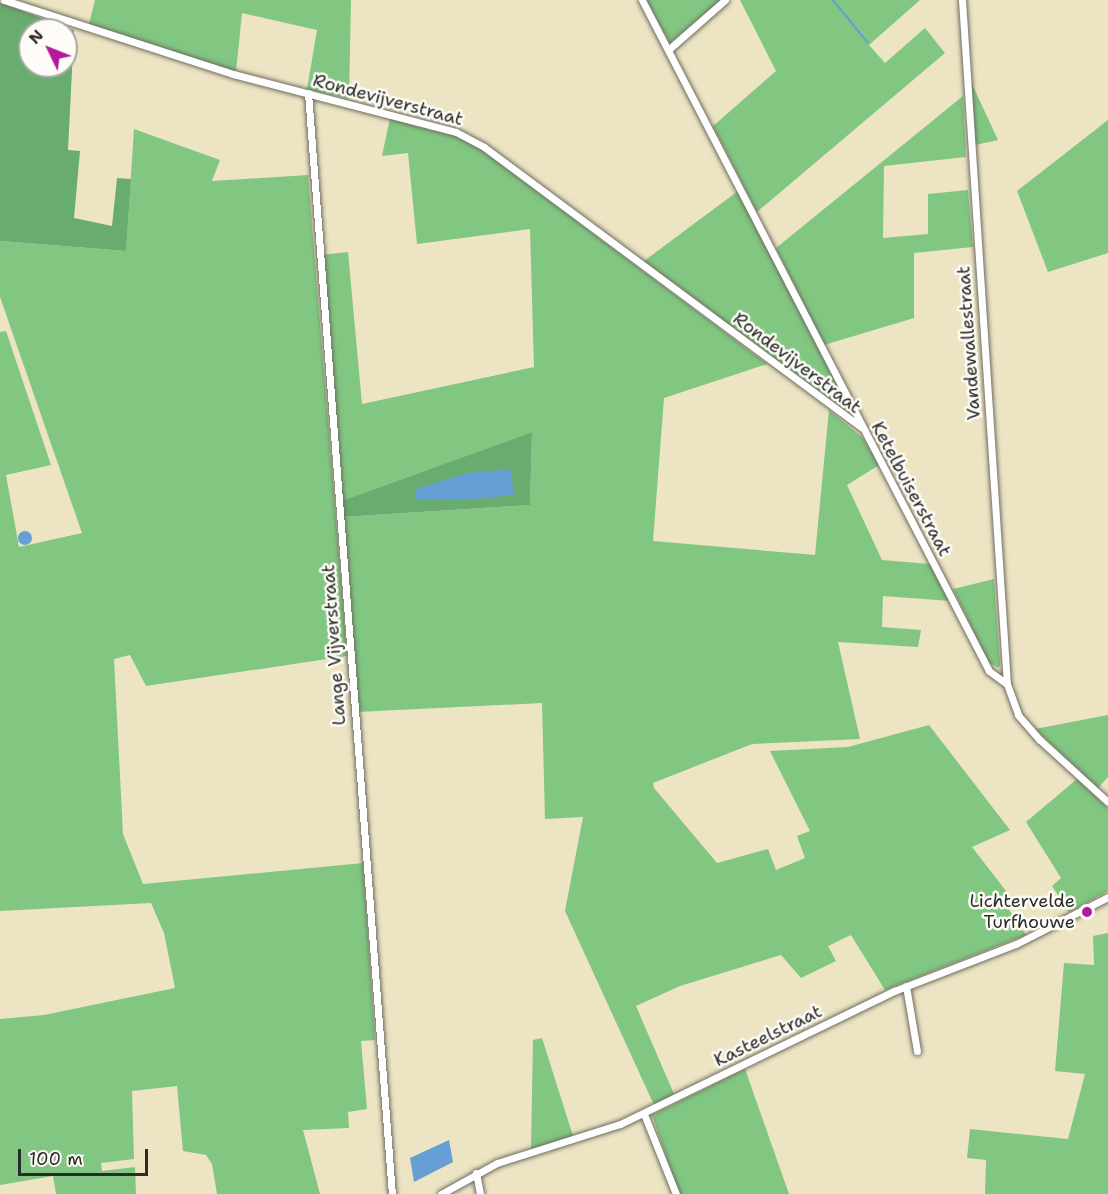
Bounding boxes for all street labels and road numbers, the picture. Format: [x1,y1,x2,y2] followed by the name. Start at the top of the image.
[311,70,465,130] street label: Rondevijverstraat
[953,265,985,421] street label: Vandewallestraat
[729,308,865,418] street label: Rondevijverstraat
[866,418,956,560] street label: Ketelbuiserstraat
[318,564,350,726] street label: Lange Vijverstraat
[711,1001,825,1071] street label: Kasteelstraat

